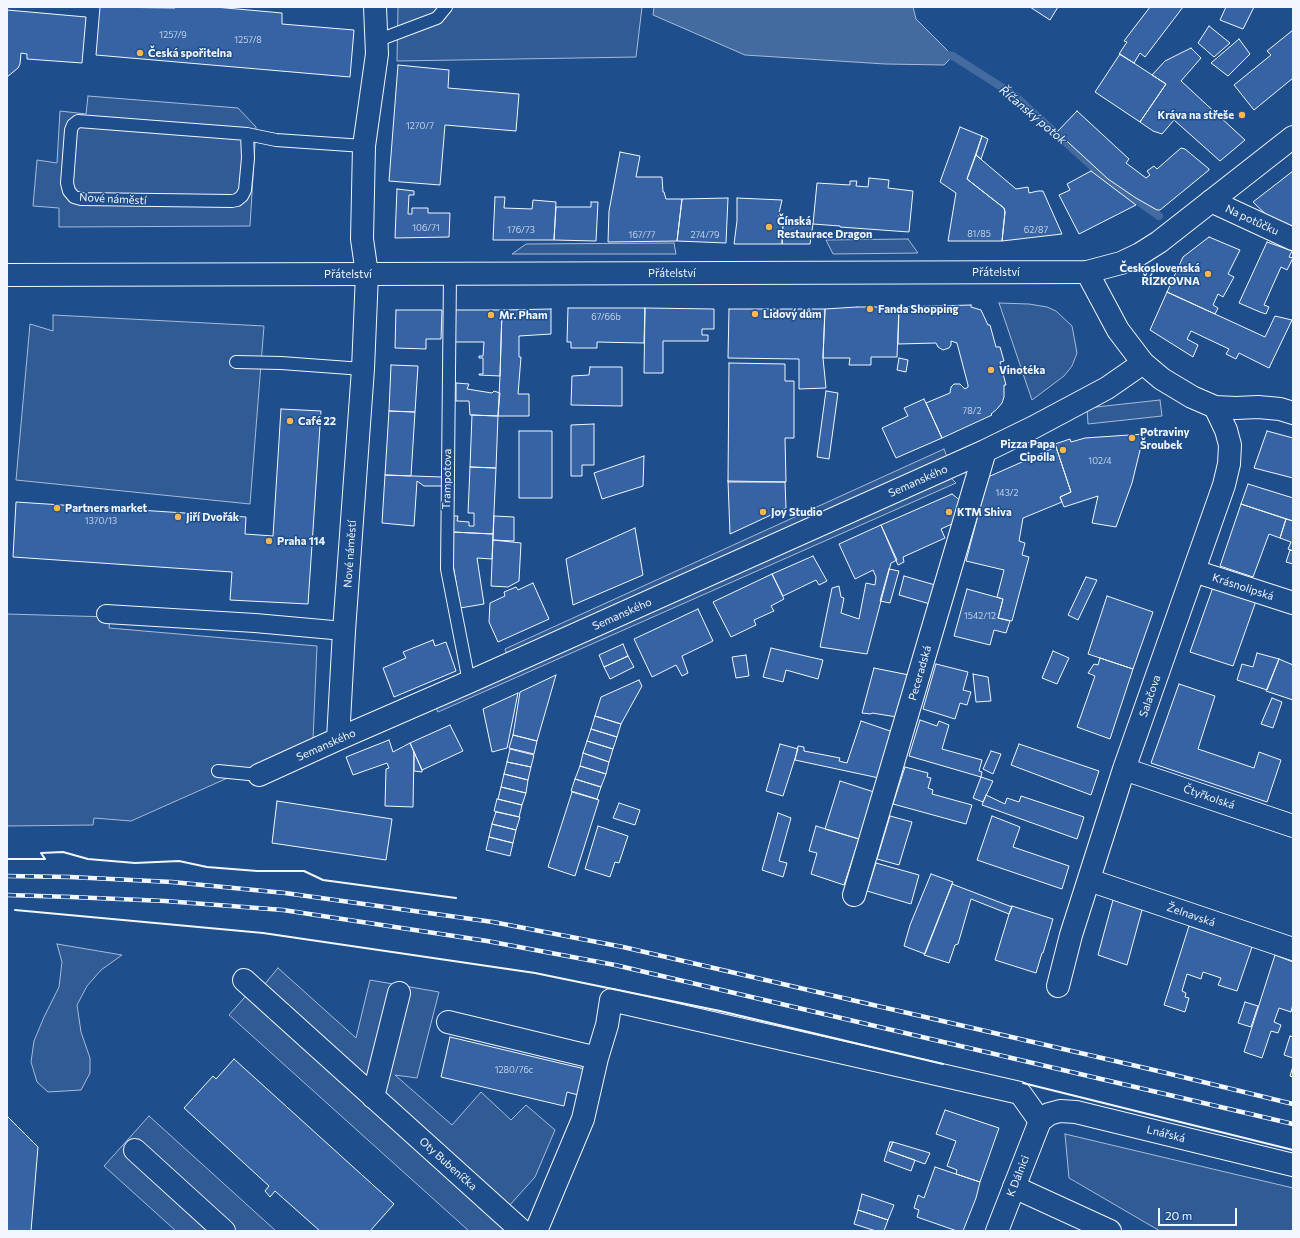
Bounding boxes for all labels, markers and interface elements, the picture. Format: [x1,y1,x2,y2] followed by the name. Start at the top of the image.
[159,30,187,40] house number: 1257/9
[234,35,262,45] house number: 1257/8
[148,46,232,60] place label: Česká spořitelna
[135,48,145,58] marker: Česká spořitelna
[996,83,1070,147] water label: Říčanský potok
[1157,108,1234,122] place label: Kráva na střeše
[1237,110,1247,120] marker: Kráva na střeše
[406,121,434,131] house number: 1270/7
[79,191,147,207] street label: Nové náměstí
[1223,202,1281,238] street label: Na potůčku
[777,214,872,240] place label: Čínská Restaurace Dragon
[764,222,774,232] marker: Čínská Restaurace Dragon
[412,223,440,233] house number: 106/71
[507,225,535,235] house number: 176/73
[1024,225,1048,235] house number: 62/87
[967,229,991,239] house number: 81/85
[629,230,655,240] house number: 167/77
[691,230,719,240] house number: 274/79
[1120,261,1200,287] place label: Československá ŘÍZKOVNA
[972,265,1020,279] street label: Přátelství
[648,266,696,280] street label: Přátelství
[324,267,372,281] street label: Přátelství
[1203,269,1213,279] marker: Československá ŘÍZKOVNA
[878,302,959,316] place label: Fanda Shopping
[865,304,875,314] marker: Fanda Shopping
[763,307,822,321] place label: Lidový dům
[499,308,547,322] place label: Mr. Pham
[750,309,760,319] marker: Lidový dům
[486,310,496,320] marker: Mr. Pham
[591,312,621,322] house number: 67/66b
[999,363,1045,377] place label: Vinotéka
[986,365,996,375] marker: Vinotéka
[962,406,982,416] house number: 78/2
[298,414,336,428] place label: Café 22
[285,416,295,426] marker: Café 22
[1140,425,1190,451] place label: Potraviny Šroubek
[1127,433,1137,443] marker: Potraviny Šroubek
[1000,437,1055,463] place label: Pizza Papa Cipolla
[1058,445,1068,455] marker: Pizza Papa Cipolla
[440,448,454,510] street label: Trampotova
[1088,456,1112,466] house number: 102/4
[886,462,950,500] street label: Semanského
[995,488,1019,498] house number: 143/2
[65,501,147,515] place label: Partners market
[52,503,62,513] marker: Partners market
[771,505,822,519] place label: Joy Studio
[957,505,1012,519] place label: KTM Shiva
[758,507,768,517] marker: Joy Studio
[944,507,954,517] marker: KTM Shiva
[186,510,239,524] place label: Jiří Dvořák
[173,512,183,522] marker: Jiří Dvořák
[85,516,117,526] house number: 1370/13
[341,520,359,588] street label: Nové náměstí
[277,534,325,548] place label: Praha 114
[264,536,274,546] marker: Praha 114
[1211,571,1275,603] street label: Krásnolipská
[590,595,654,633] street label: Semanského
[964,611,996,621] house number: 1542/12
[906,644,934,702] street label: Peceradská
[1137,673,1163,719] street label: Salačova
[294,726,358,764] street label: Semanského
[1181,782,1237,812] street label: Čtyřkolská
[1165,901,1217,929] street label: Želnavská
[495,1065,533,1075] house number: 1280/76c
[1145,1123,1187,1145] street label: Lnářská
[416,1135,480,1193] street label: Oty Bubeníčka
[1004,1153,1032,1199] street label: K Dálnici
[1160,1200,1239,1226] scale bar
[1165,1208,1192,1222] text: 20 m

